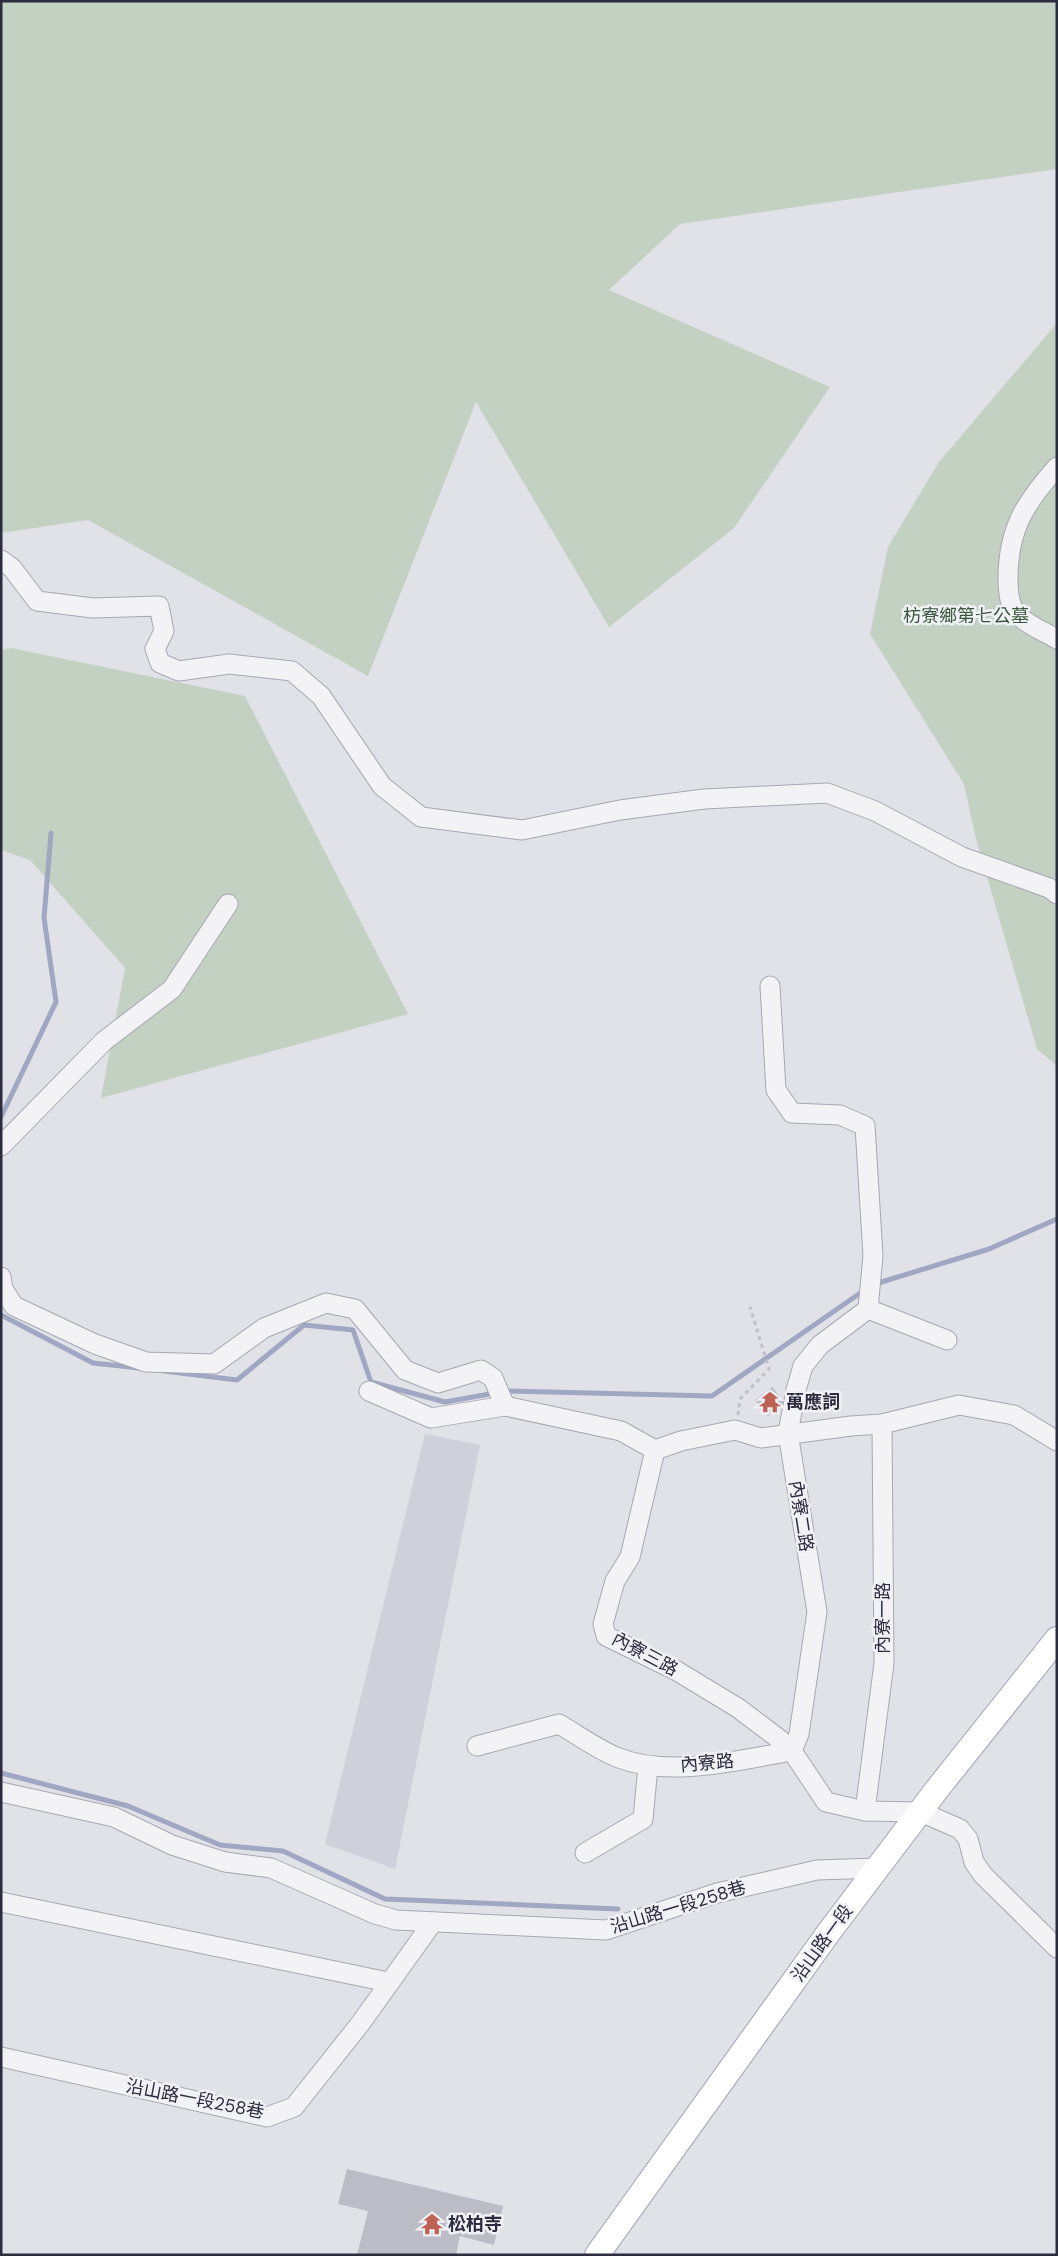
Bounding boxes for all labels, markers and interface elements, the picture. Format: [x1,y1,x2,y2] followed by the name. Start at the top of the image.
[903,604,1029,628] park label: 枋寮鄉第七公墓
[757,1389,783,1415] temple icon: 萬應詞
[786,1390,840,1414] place label: 萬應詞
[784,1479,818,1553] street label: 內寮二路
[871,1582,895,1654] street label: 內寮一路
[608,1627,682,1681] street label: 內寮三路
[679,1749,735,1777] street label: 內寮路
[607,1875,749,1939] street label: 沿山路一段258巷
[786,1900,858,1986] street label: 沿山路一段
[124,2074,266,2124] street label: 沿山路一段258巷
[419,2211,445,2237] temple icon: 松柏寺
[448,2212,502,2236] place label: 松柏寺

